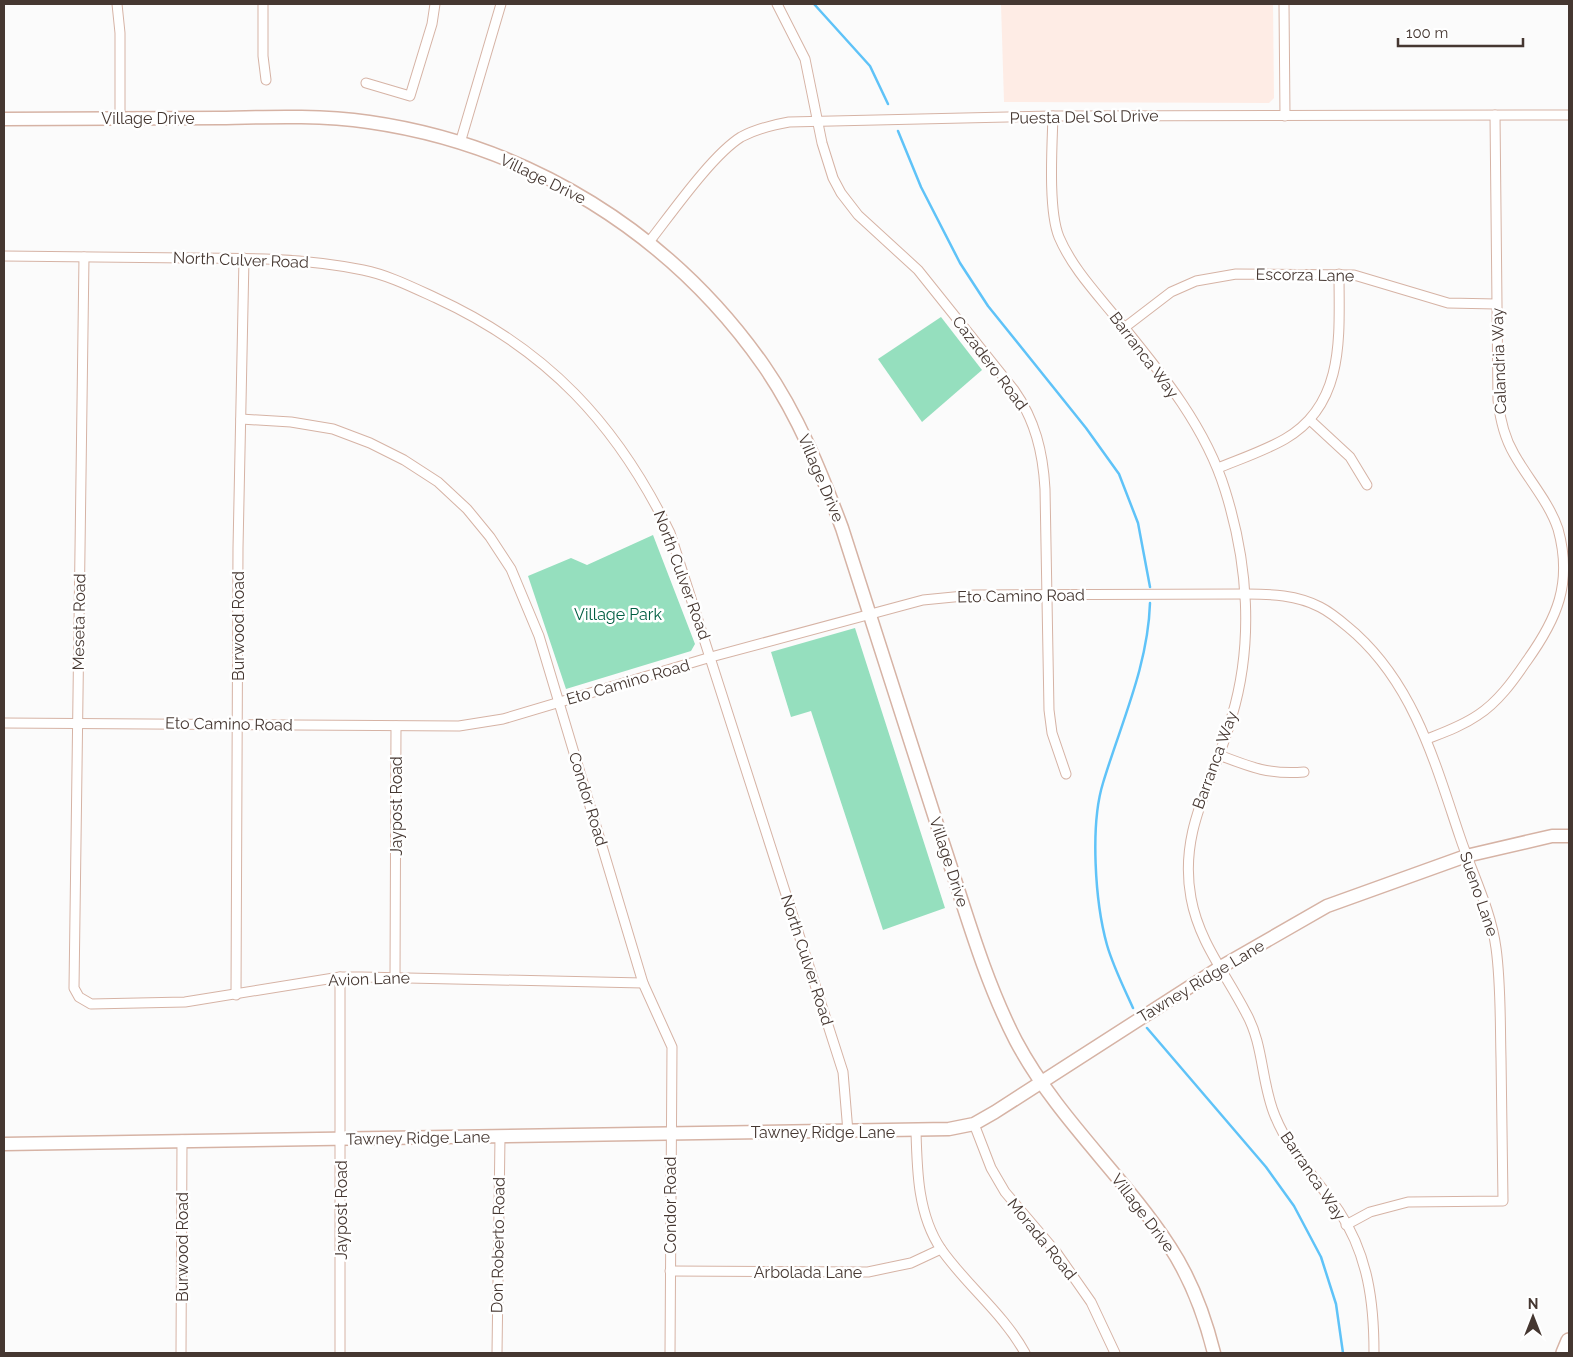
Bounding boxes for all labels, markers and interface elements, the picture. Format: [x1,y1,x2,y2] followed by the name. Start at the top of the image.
[1398,15,1523,47] scale bar
[1406,24,1448,42] text: 100 m
[1009,106,1159,128] street label: Puesta Del Sol Drive
[101,109,195,128] street label: Village Drive
[497,150,589,208] street label: Village Drive
[173,248,309,272] street label: North Culver Road
[1255,265,1355,285] street label: Escorza Lane
[1488,307,1510,415] street label: Calandria Way
[1106,308,1183,402] street label: Barranca Way
[948,312,1032,414] street label: Cazadero Road
[794,431,848,525] street label: Village Drive
[650,508,714,642] street label: North Culver Road
[229,571,248,681] street label: Burwood Road
[69,573,89,671] street label: Meseta Road
[957,585,1085,607] street label: Eto Camino Road
[574,605,662,624] park label: Village Park
[564,655,692,709] street label: Eto Camino Road
[1189,708,1242,811] street label: Barranca Way
[165,713,293,735] street label: Eto Camino Road
[565,750,611,848] street label: Condor Road
[387,756,406,856] street label: Jaypost Road
[926,815,972,909] street label: Village Drive
[1456,849,1502,939] street label: Sueno Lane
[777,892,837,1028] street label: North Culver Road
[1134,936,1268,1026] street label: Tawney Ridge Lane
[328,968,410,990] street label: Avion Lane
[751,1123,895,1142] street label: Tawney Ridge Lane
[346,1127,490,1149] street label: Tawney Ridge Lane
[1276,1128,1350,1224] street label: Barranca Way
[661,1156,680,1254] street label: Condor Road
[332,1160,351,1260] street label: Jaypost Road
[1107,1170,1179,1256] street label: Village Drive
[487,1177,509,1313] street label: Don Roberto Road
[173,1192,192,1302] street label: Burwood Road
[1004,1195,1081,1283] street label: Morada Road
[754,1263,862,1282] street label: Arbolada Lane
[1508,1292,1558,1342] north arrow
[1528,1296,1538,1312] text: N

